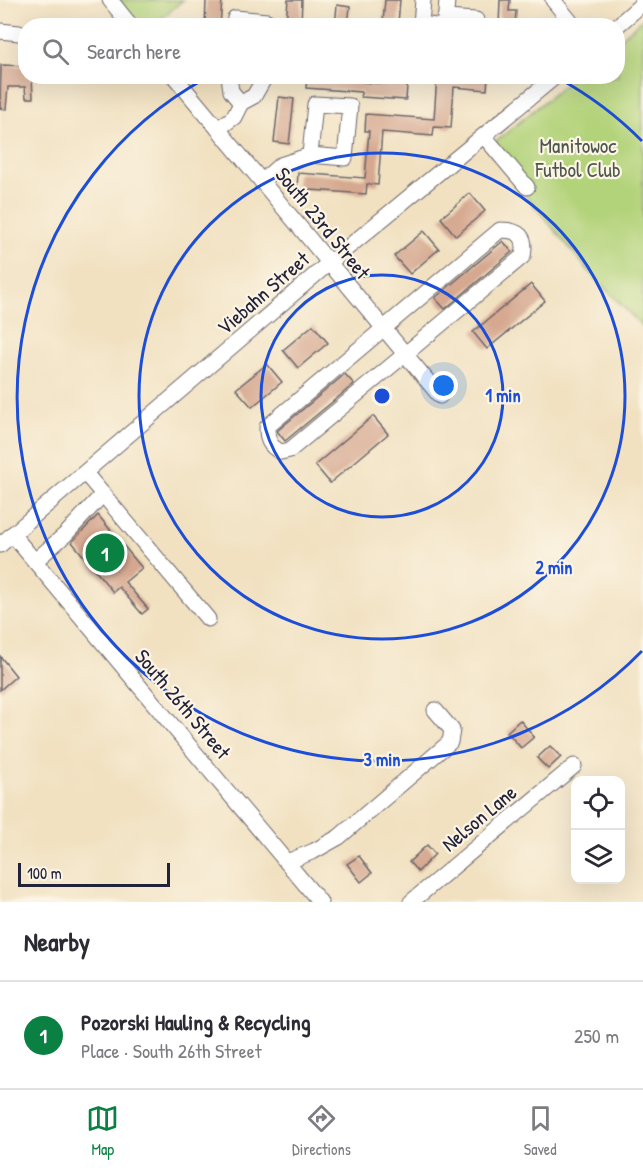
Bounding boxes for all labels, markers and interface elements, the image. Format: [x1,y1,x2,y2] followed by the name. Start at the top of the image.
[18,18,625,84] search box
[39,35,72,68] icon: search
[87,36,181,66] text: Search here
[534,131,621,184] park label: Manitowoc Futbol Club
[269,161,378,286] street label: South 23rd Street
[211,244,316,341] street label: Viebahn Street
[429,371,458,400] your location
[485,383,521,408] text: 1 min
[372,386,392,406] centre of rings
[86,530,124,576] pin: 1
[536,555,572,580] text: 2 min
[128,643,238,766] street label: South 26th Street
[364,747,400,772] text: 3 min
[571,776,625,884] map controls
[571,776,625,830] button: locate
[435,778,523,858] street label: Nelson Lane
[571,830,625,884] button: layers
[18,860,170,888] scale bar
[27,862,62,884] text: 100 m
[24,924,90,959] text: Nearby
[81,1007,310,1037] text: Pozorski Hauling & Recycling
[40,1022,47,1049] text: 1
[574,1022,619,1049] text: 250 m
[81,1037,262,1064] text: Place · South 26th Street
[86,1102,119,1160] tab: Map
[292,1102,351,1160] tab: Directions
[524,1102,557,1160] tab: Saved

